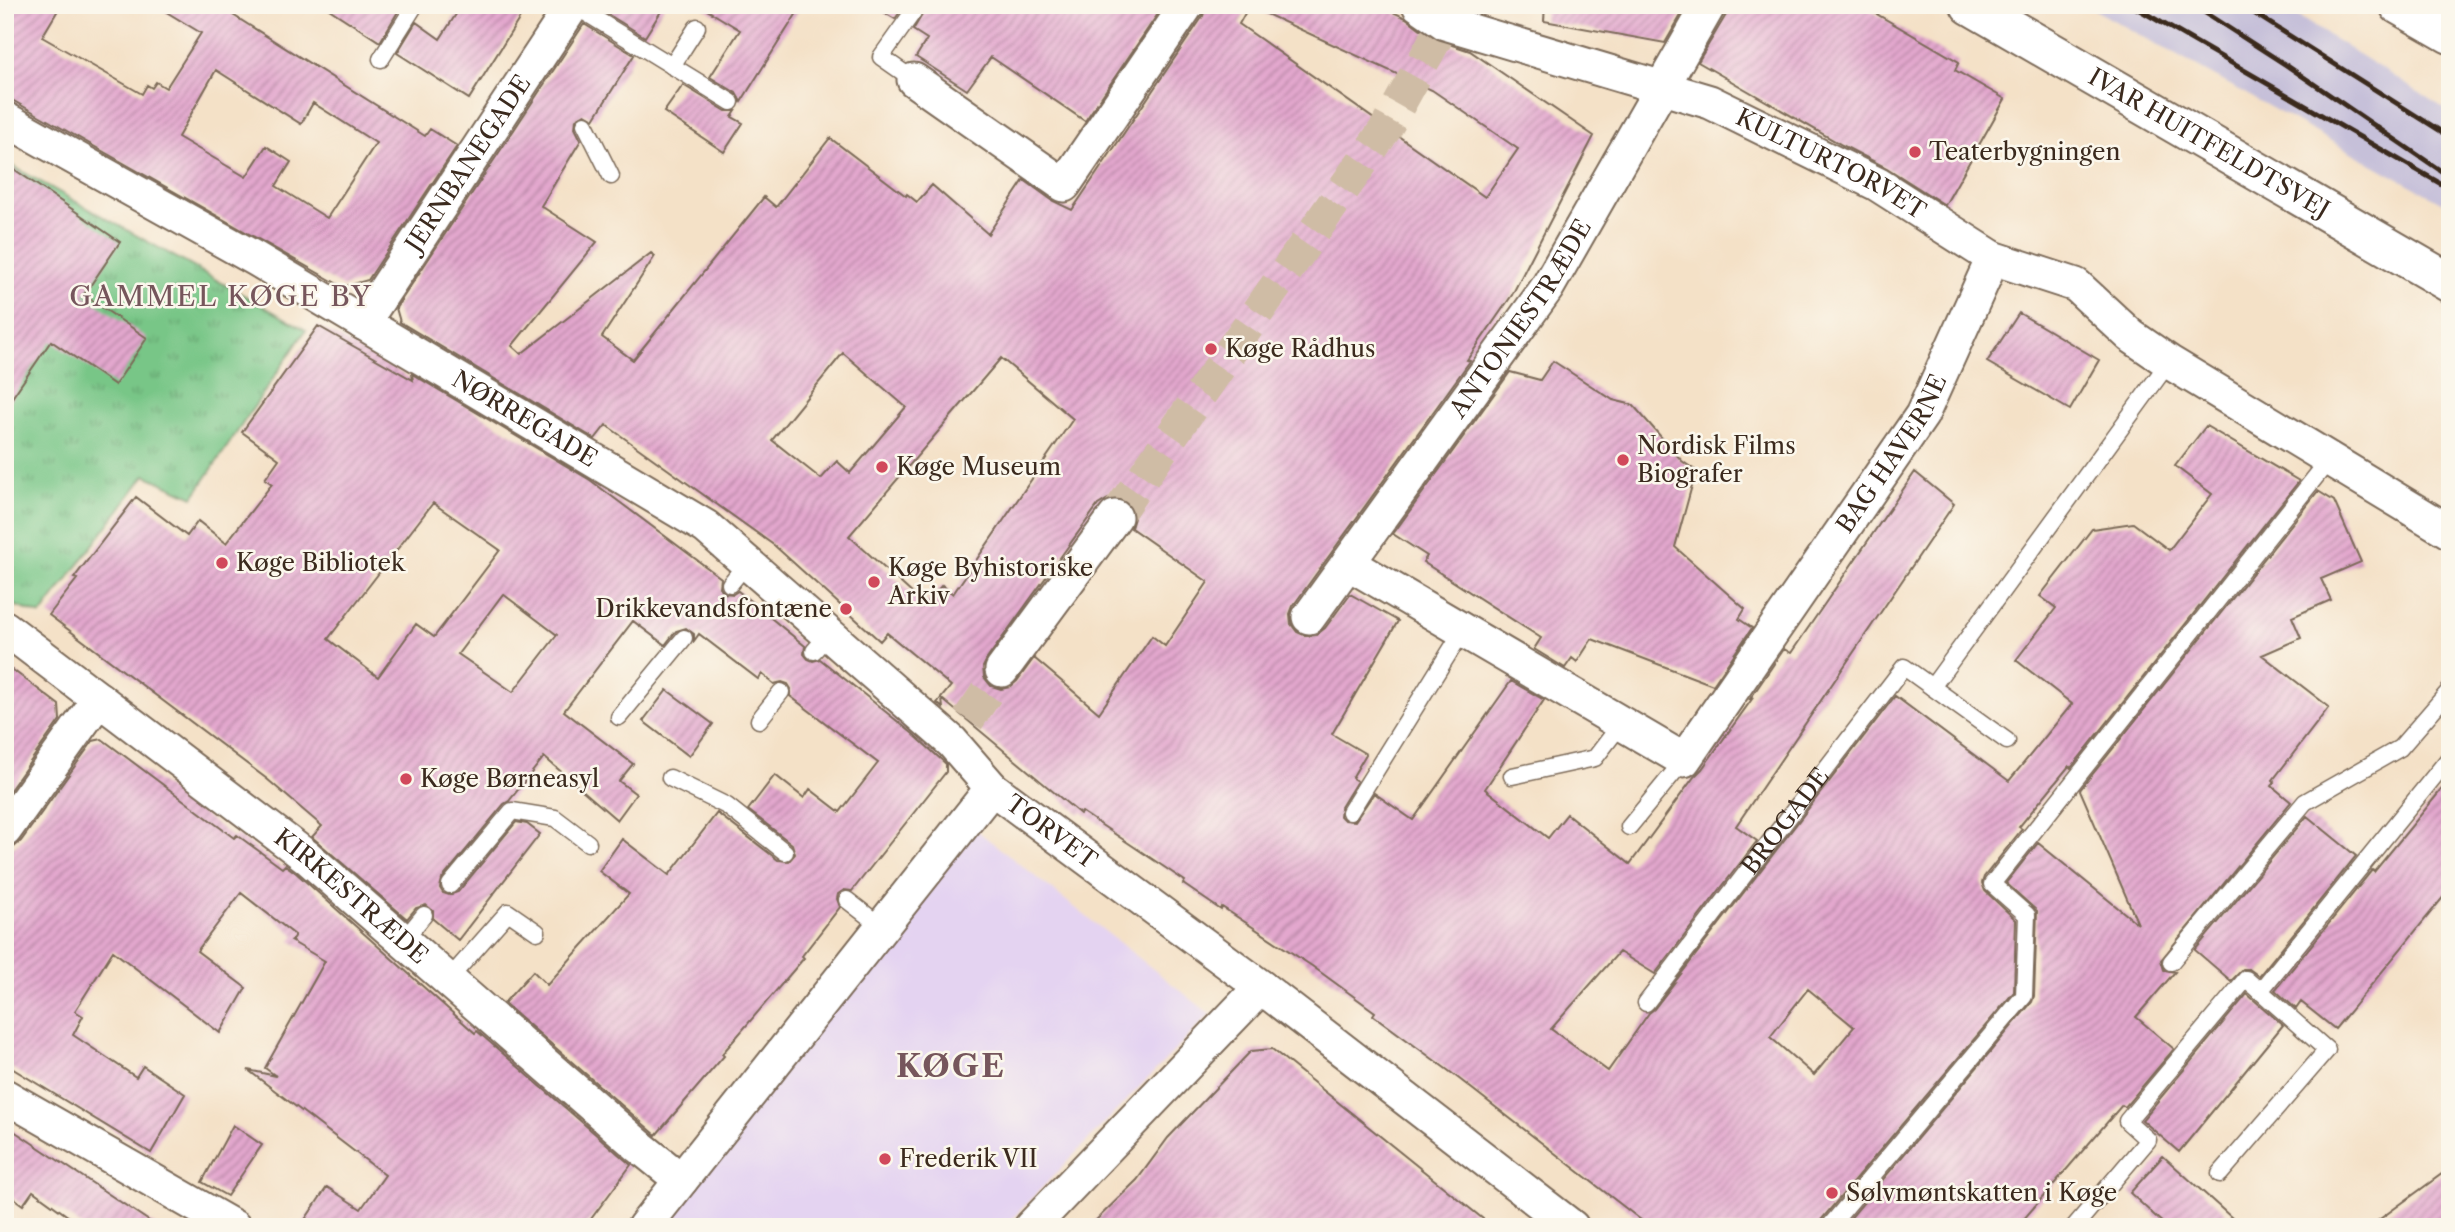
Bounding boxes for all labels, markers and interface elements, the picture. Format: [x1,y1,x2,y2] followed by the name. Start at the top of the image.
[2083,62,2335,224] street label: IVAR HUITFELDTSVEJ
[397,70,537,260] street label: JERNBANEGADE
[1731,102,1931,225] street label: KULTURTORVET
[1929,137,2121,166] place label: Teaterbygningen
[1907,144,1923,160] marker: Teaterbygningen
[1443,214,1597,424] street label: ANTONIESTRÆDE
[69,279,373,313] district label: GAMMEL KØGE BY
[1225,334,1376,363] place label: Køge Rådhus
[1203,341,1219,357] marker: Køge Rådhus
[447,364,603,473] street label: NØRREGADE
[1830,370,1952,538] street label: BAG HAVERNE
[1637,431,1796,488] place label: Nordisk Films Biografer
[896,452,1061,481] place label: Køge Museum
[1615,452,1631,468] marker: Nordisk Films Biografer
[874,459,890,475] marker: Køge Museum
[236,548,406,577] place label: Køge Bibliotek
[887,553,1093,610] place label: Køge Byhistoriske Arkiv
[214,555,230,571] marker: Køge Bibliotek
[866,574,882,590] marker: Køge Byhistoriske Arkiv
[595,594,832,623] place label: Drikkevandsfontæne
[838,601,854,617] marker: Drikkevandsfontæne
[1735,762,1835,880] street label: BROGADE
[420,764,599,793] place label: Køge Børneasyl
[398,771,414,787] marker: Køge Børneasyl
[1000,788,1103,875] street label: TORVET
[269,823,434,970] street label: KIRKESTRÆDE
[896,1046,1006,1085] district label: KØGE
[899,1144,1037,1173] place label: Frederik VII
[877,1151,893,1167] marker: Frederik VII
[1846,1178,2117,1207] place label: Sølvmøntskatten i Køge
[1824,1185,1840,1201] marker: Sølvmøntskatten i Køge

